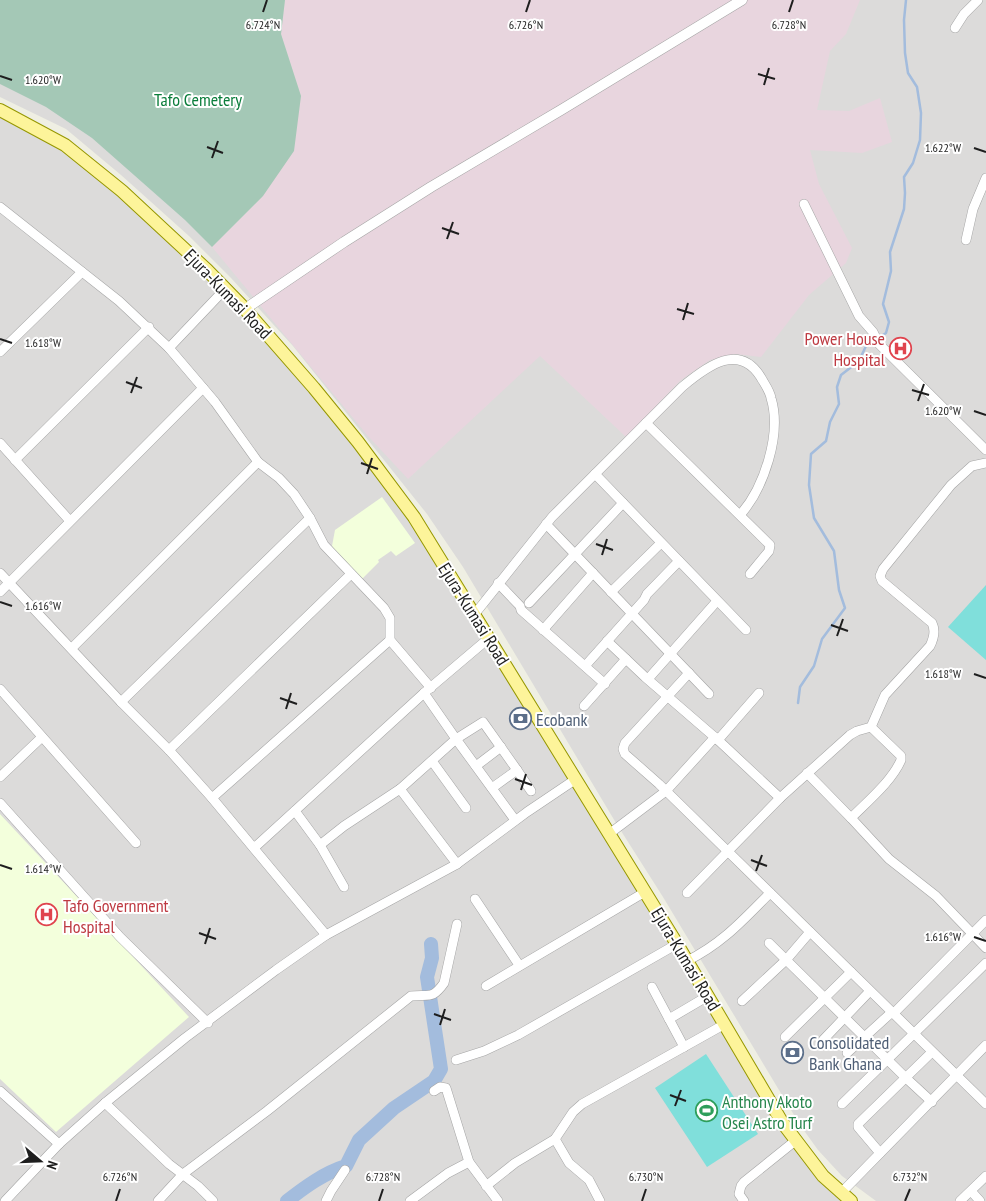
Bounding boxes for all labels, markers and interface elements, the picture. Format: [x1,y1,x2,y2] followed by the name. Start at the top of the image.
[246,17,280,32] text: 6.724°N
[509,17,543,32] text: 6.726°N
[772,17,806,32] text: 6.728°N
[25,72,61,87] text: 1.620°W
[154,88,242,111] park label: Tafo Cemetery
[925,140,961,155] text: 1.622°W
[179,244,277,344] street label: Ejura-Kumasi Road
[804,327,886,371] place label: Power House Hospital
[25,335,61,350] text: 1.618°W
[889,336,913,360] hospital icon: Power House Hospital
[925,403,961,418] text: 1.620°W
[433,559,515,669] street label: Ejura-Kumasi Road
[25,598,61,613] text: 1.616°W
[925,666,961,681] text: 1.618°W
[508,707,532,731] bank icon: Ecobank
[536,708,588,731] place label: Ecobank
[25,861,61,876] text: 1.614°W
[63,894,169,938] place label: Tafo Government Hospital
[35,903,59,927] hospital icon: Tafo Government Hospital
[646,903,726,1015] street label: Ejura-Kumasi Road
[925,929,961,944] text: 1.616°W
[809,1031,889,1075] place label: Consolidated Bank Ghana
[781,1040,805,1064] bank icon: Consolidated Bank Ghana
[722,1090,813,1134] place label: Anthony Akoto Osei Astro Turf
[694,1099,718,1123] sports icon: Anthony Akoto Osei Astro Turf
[15,1136,65,1186] north arrow
[43,1159,62,1172] text: N
[103,1169,137,1184] text: 6.726°N
[366,1169,400,1184] text: 6.728°N
[629,1169,663,1184] text: 6.730°N
[893,1169,927,1184] text: 6.732°N

